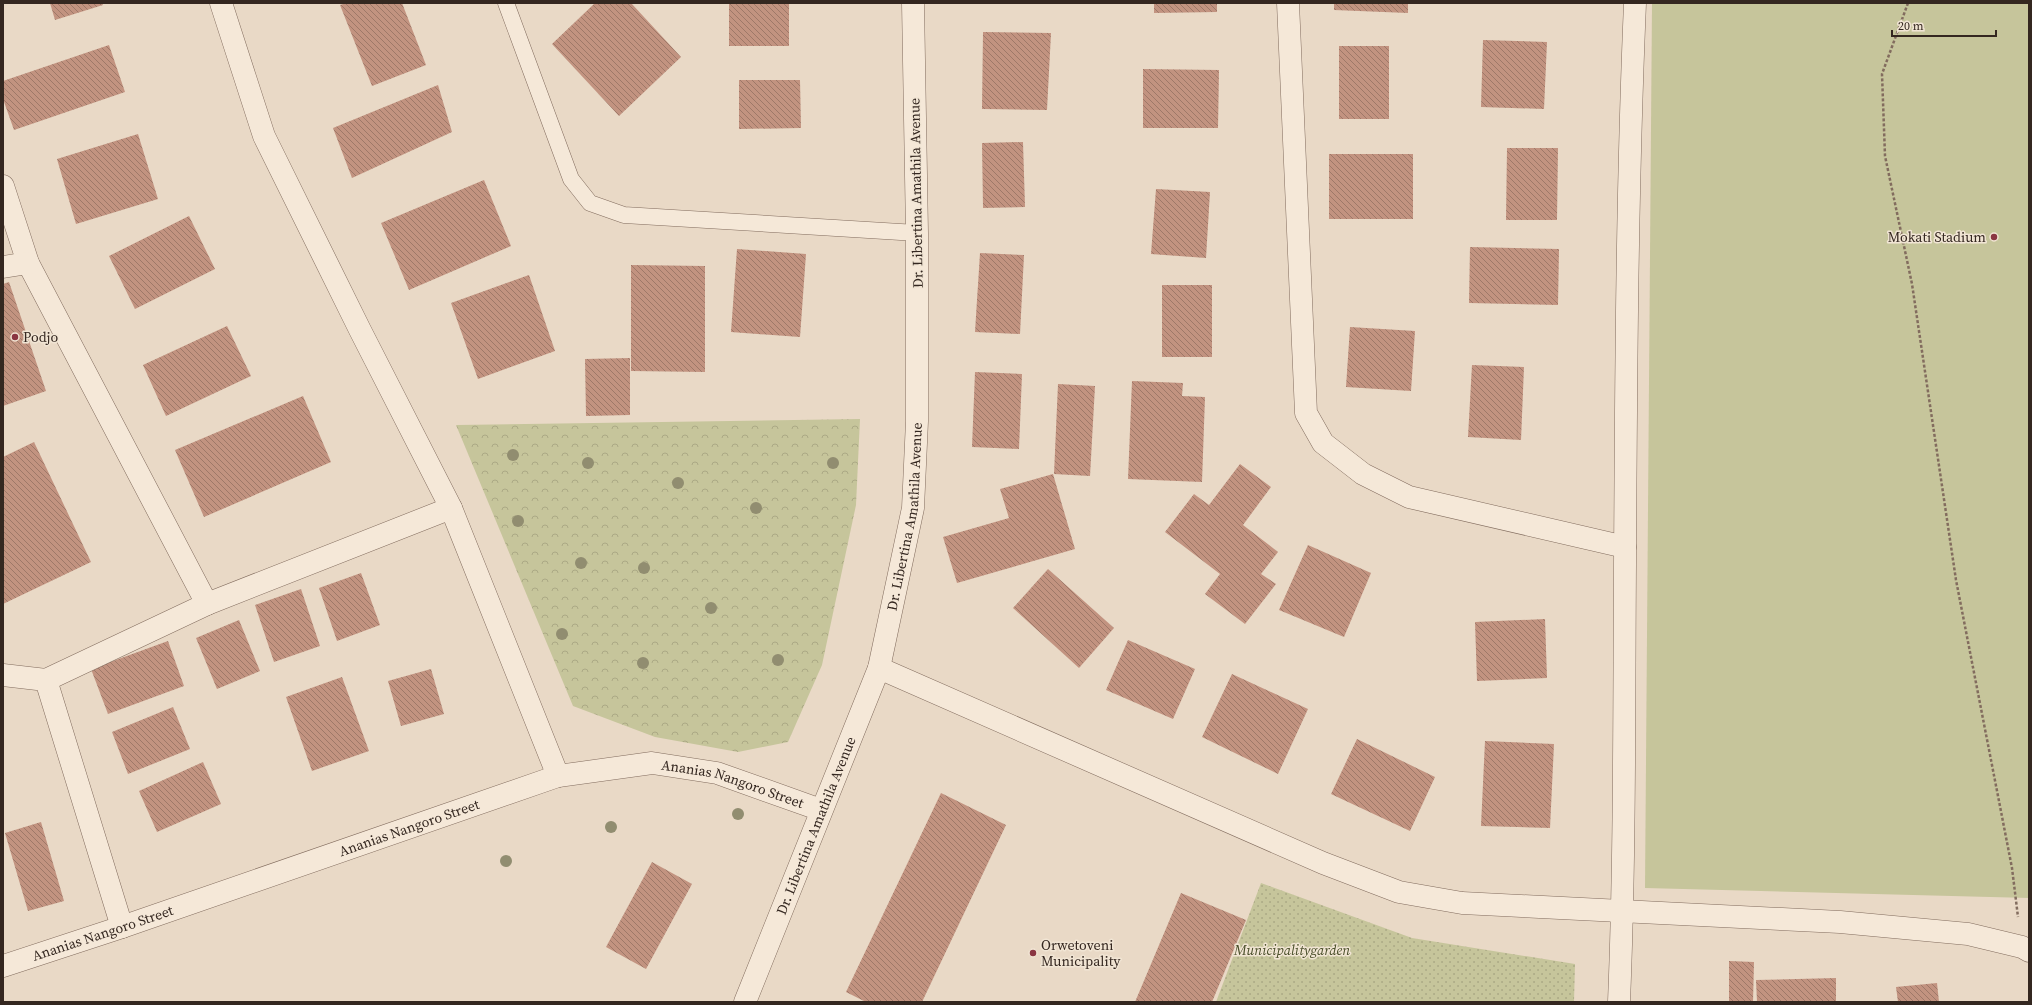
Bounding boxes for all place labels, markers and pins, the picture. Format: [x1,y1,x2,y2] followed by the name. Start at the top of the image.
[1888,227,1986,247] place label: Mokati Stadium
[1989,232,1999,242] marker: Mokati Stadium
[23,327,58,347] place label: Podjo
[10,332,20,342] marker: Podjo
[1041,935,1121,971] place label: Orwetoveni Municipality
[1028,948,1038,958] marker: Orwetoveni Municipality

